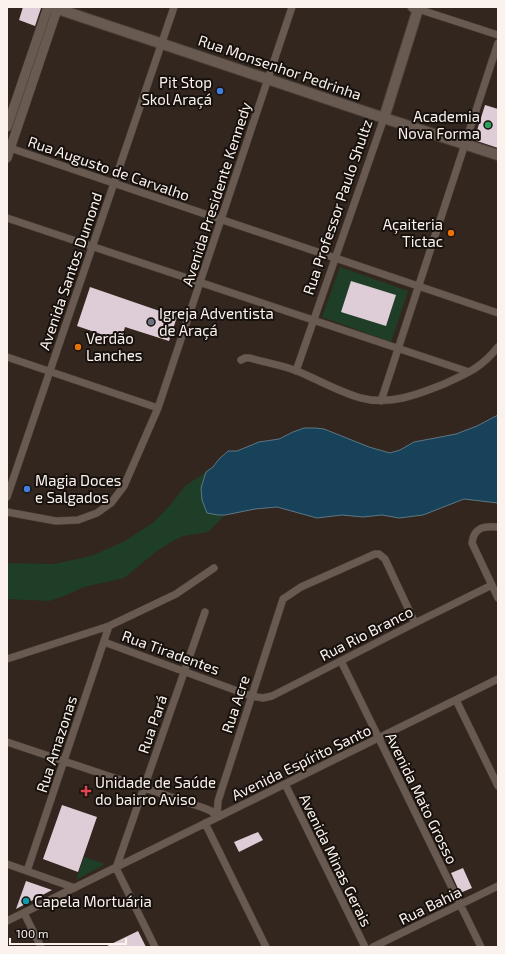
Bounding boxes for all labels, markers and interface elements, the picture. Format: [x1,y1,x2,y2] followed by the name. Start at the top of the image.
[196,31,364,103] street label: Rua Monsenhor Pedrinha
[141,73,212,109] place label: Pit Stop Skol Araçá
[215,86,225,96] marker: Pit Stop Skol Araçá
[178,99,254,288] street label: Avenida Presidente Kennedy
[398,107,480,142] place label: Academia Nova Forma
[298,117,376,297] street label: Rua Professor Paulo Shultz
[483,120,493,130] marker: Academia Nova Forma
[26,132,192,204] street label: Rua Augusto de Carvalho
[35,190,105,352] street label: Avenida Santos Dumond
[383,215,443,250] place label: Açaiteria Tictac
[446,228,456,238] marker: Açaiteria Tictac
[159,304,274,340] place label: Igreja Adventista de Araçá
[146,317,156,327] marker: Igreja Adventista de Araçá
[86,329,142,364] place label: Verdão Lanches
[73,342,83,352] marker: Verdão Lanches
[35,471,121,506] place label: Magia Doces e Salgados
[22,484,32,494] marker: Magia Doces e Salgados
[316,602,416,664] street label: Rua Rio Branco
[120,626,222,678] street label: Rua Tiradentes
[217,673,253,735] street label: Rua Acre
[134,692,170,756] street label: Rua Pará
[32,693,80,795] street label: Rua Amazonas
[228,720,374,804] street label: Avenida Espírito Santo
[382,729,462,867] street label: Avenida Mato Grosso
[95,773,216,808] place label: Unidade de Saúde do bairro Aviso
[80,785,92,797] marker: Unidade de Saúde do bairro Aviso
[296,791,376,929] street label: Avenida Minas Gerais
[396,882,464,928] street label: Rua Bahia
[34,892,152,910] place label: Capela Mortuária
[21,896,31,906] marker: Capela Mortuária
[10,920,126,946] scale bar
[16,926,48,940] text: 100 m

